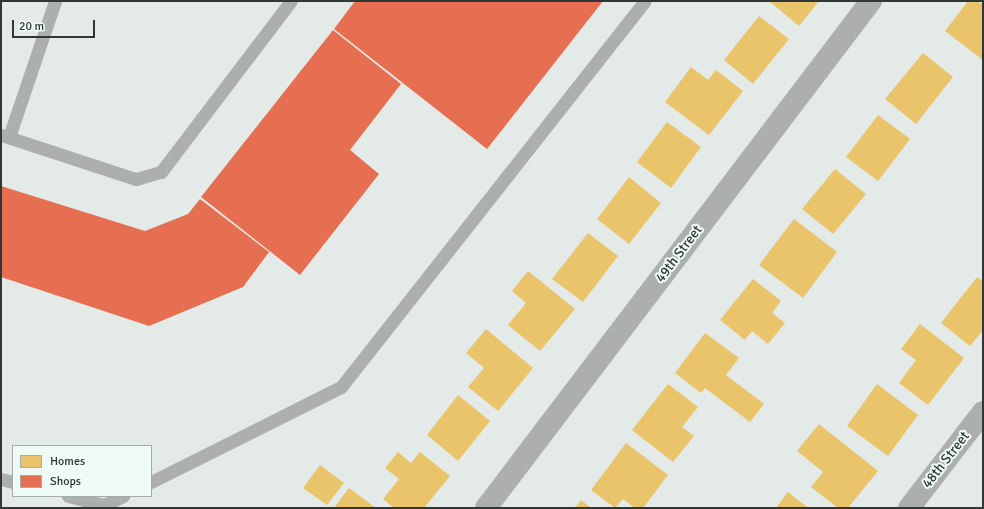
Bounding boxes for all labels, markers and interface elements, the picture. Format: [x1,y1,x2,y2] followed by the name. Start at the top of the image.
[14,12,97,38] scale bar
[19,19,44,34] text: 20 m
[652,222,706,286] street label: 49th Street
[919,428,973,492] street label: 48th Street
[12,445,152,497] legend
[50,454,85,469] text: Homes
[50,474,81,489] text: Shops

